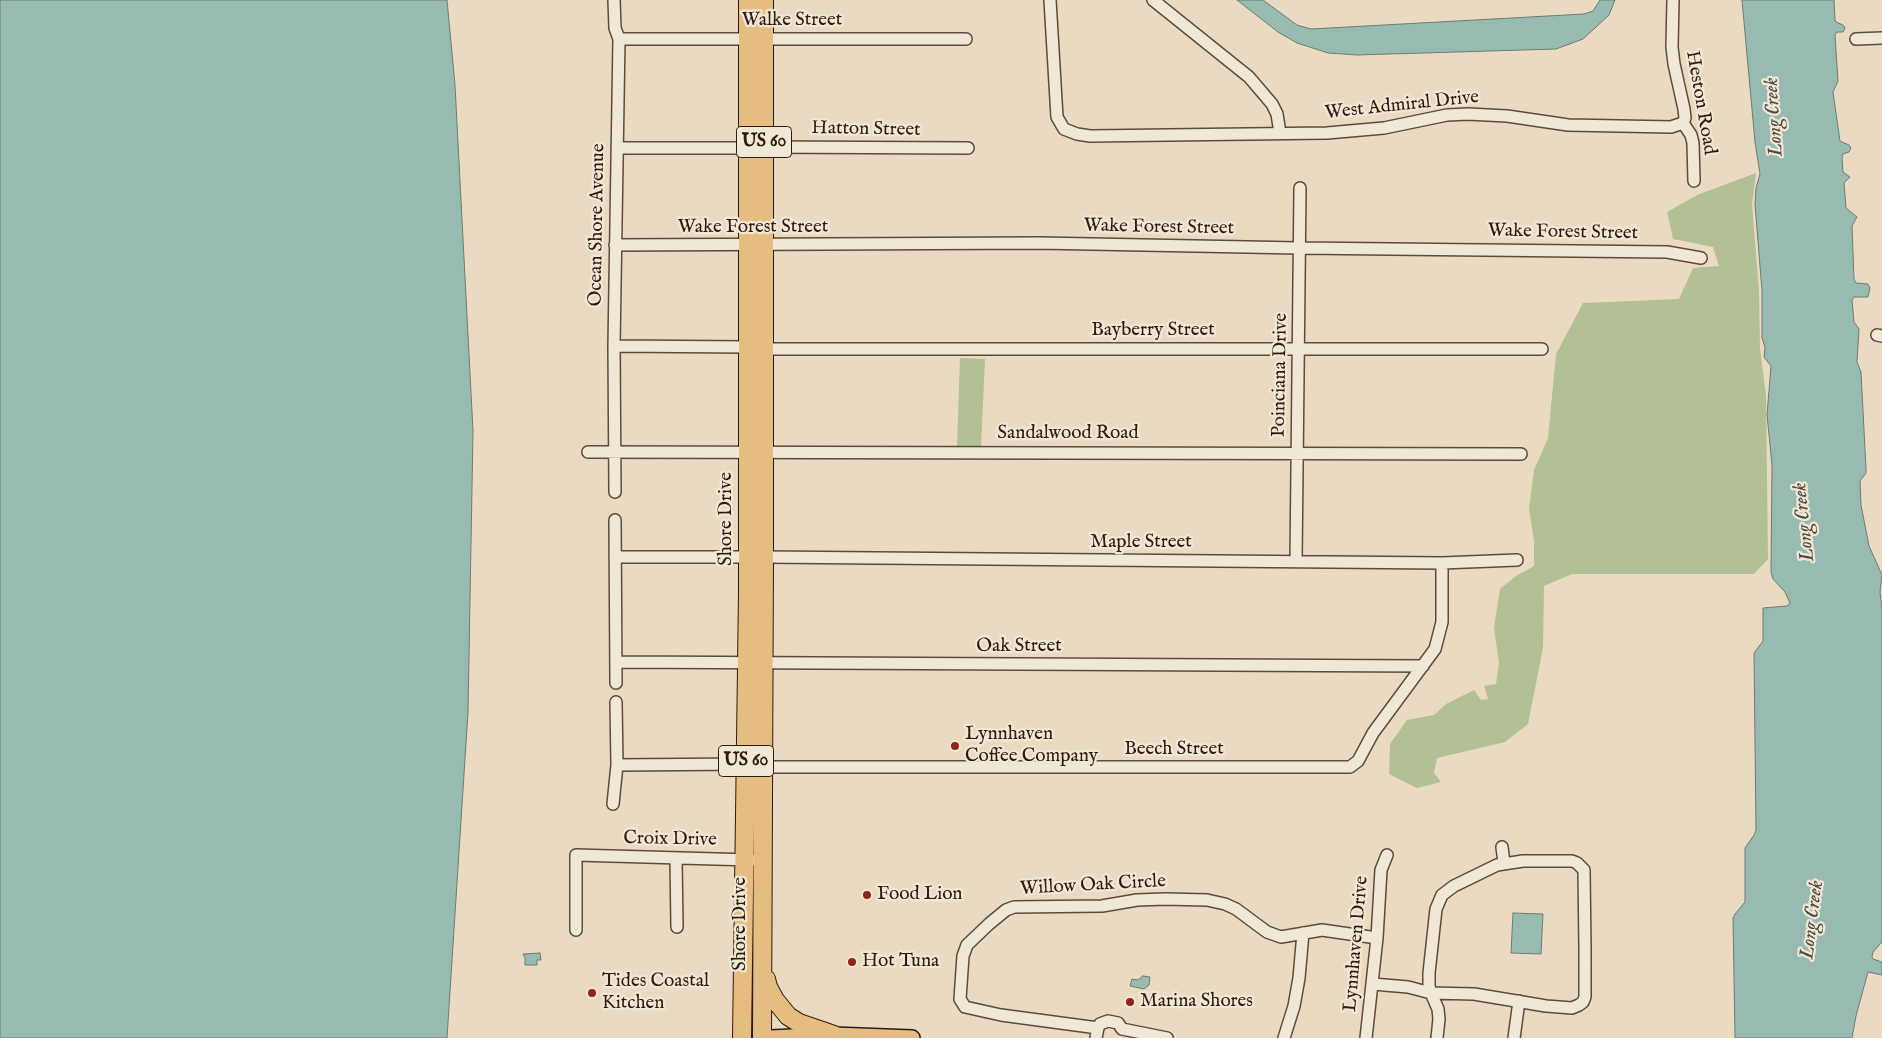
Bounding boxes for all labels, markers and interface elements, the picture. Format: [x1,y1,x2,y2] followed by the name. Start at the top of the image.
[742,10,842,32] street label: Walke Street
[1680,49,1720,157] street label: Heston Road
[1760,77,1790,157] water label: Long Creek
[1324,87,1480,125] street label: West Admiral Drive
[811,118,921,142] street label: Hatton Street
[736,126,792,158] road number: US 60
[585,143,611,307] street label: Ocean Shore Avenue
[1084,215,1234,241] street label: Wake Forest Street
[678,217,828,239] street label: Wake Forest Street
[1488,220,1638,246] street label: Wake Forest Street
[1269,313,1293,437] street label: Poinciana Drive
[1091,320,1215,342] street label: Bayberry Street
[997,423,1139,445] street label: Sandalwood Road
[716,472,738,566] street label: Shore Drive
[1789,481,1821,563] water label: Long Creek
[1090,532,1192,554] street label: Maple Street
[976,636,1062,658] street label: Oak Street
[965,724,1098,768] place label: Lynnhaven Coffee Company
[1124,739,1224,761] street label: Beech Street
[949,740,961,752] marker: Lynnhaven Coffee Company
[718,746,774,776] road number: US 60
[623,828,717,852] street label: Croix Drive
[1020,871,1166,901] street label: Willow Oak Circle
[1340,875,1374,1013] street label: Lynnhaven Drive
[730,877,752,971] street label: Shore Drive
[1796,879,1830,961] water label: Long Creek
[877,884,962,906] place label: Food Lion
[861,889,873,901] marker: Food Lion
[862,951,939,973] place label: Hot Tuna
[846,956,858,968] marker: Hot Tuna
[602,971,709,1015] place label: Tides Coastal Kitchen
[586,987,598,999] marker: Tides Coastal Kitchen
[1140,991,1253,1013] place label: Marina Shores
[1124,996,1136,1008] marker: Marina Shores

